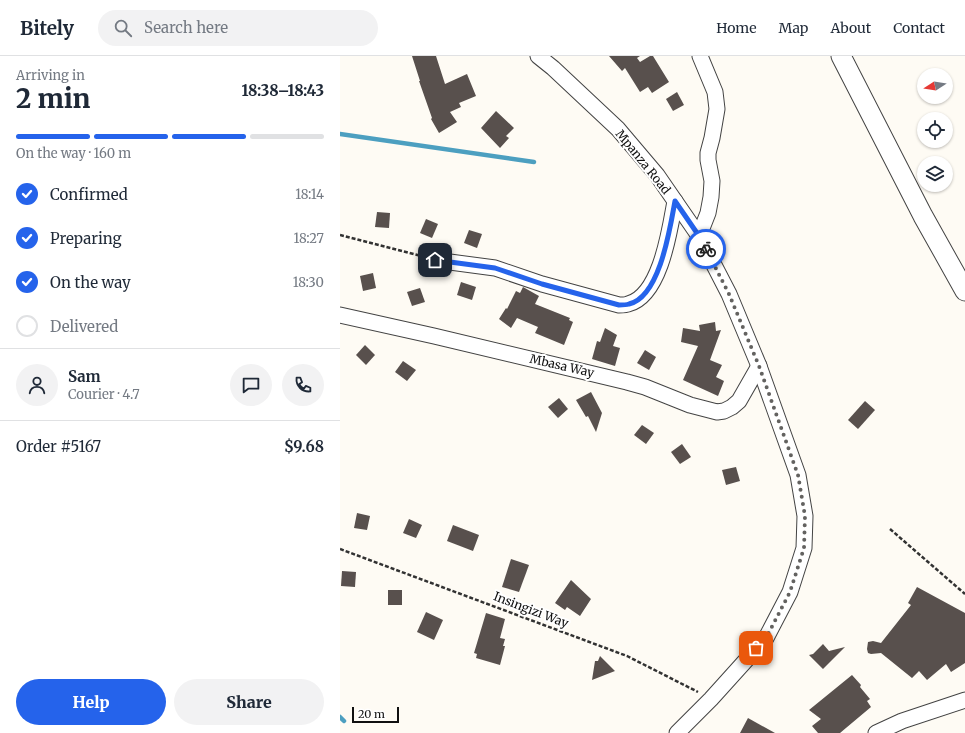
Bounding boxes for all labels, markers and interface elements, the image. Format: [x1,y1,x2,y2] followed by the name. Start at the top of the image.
[98,10,378,46] search box
[20,16,74,40] text: Bitely
[112,17,134,39] icon: search
[144,18,228,37] text: Search here
[716,19,757,37] text: Home
[779,19,808,37] text: Map
[830,19,871,37] text: About
[893,19,945,37] text: Contact
[16,67,85,84] text: Arriving in
[917,68,953,104] north arrow
[917,68,953,192] map controls
[242,81,324,100] text: 18:38–18:43
[16,82,90,115] text: 2 min
[917,112,953,148] button: locate
[613,126,674,197] street label: Mpanza Road
[16,145,131,162] text: On the way · 160 m
[917,156,953,192] button: layers
[16,183,38,205] icon: check
[50,185,128,204] text: Confirmed
[295,186,324,203] text: 18:14
[16,227,38,249] icon: check
[50,229,122,248] text: Preparing
[686,229,726,269] courier
[294,230,324,247] text: 18:27
[695,238,717,260] icon: bike
[418,243,452,277] pin
[424,249,446,271] icon: home
[16,271,38,293] icon: check
[50,273,131,292] text: On the way
[293,274,324,291] text: 18:30
[50,317,118,336] text: Delivered
[528,351,596,380] street label: Mbasa Way
[16,364,58,406] button: person
[230,364,272,406] button: chat
[282,364,324,406] button: phone
[68,367,101,386] text: Sam
[68,386,140,403] text: Courier · 4.7
[16,437,101,456] text: Order #5167
[284,437,324,456] text: $9.68
[492,588,571,631] street label: Insingizi Way
[739,631,773,665] pin
[745,637,767,659] icon: bag
[16,679,166,725] button: Help
[174,679,324,725] button: Share
[352,705,399,724] scale bar
[358,707,385,721] text: 20 m

